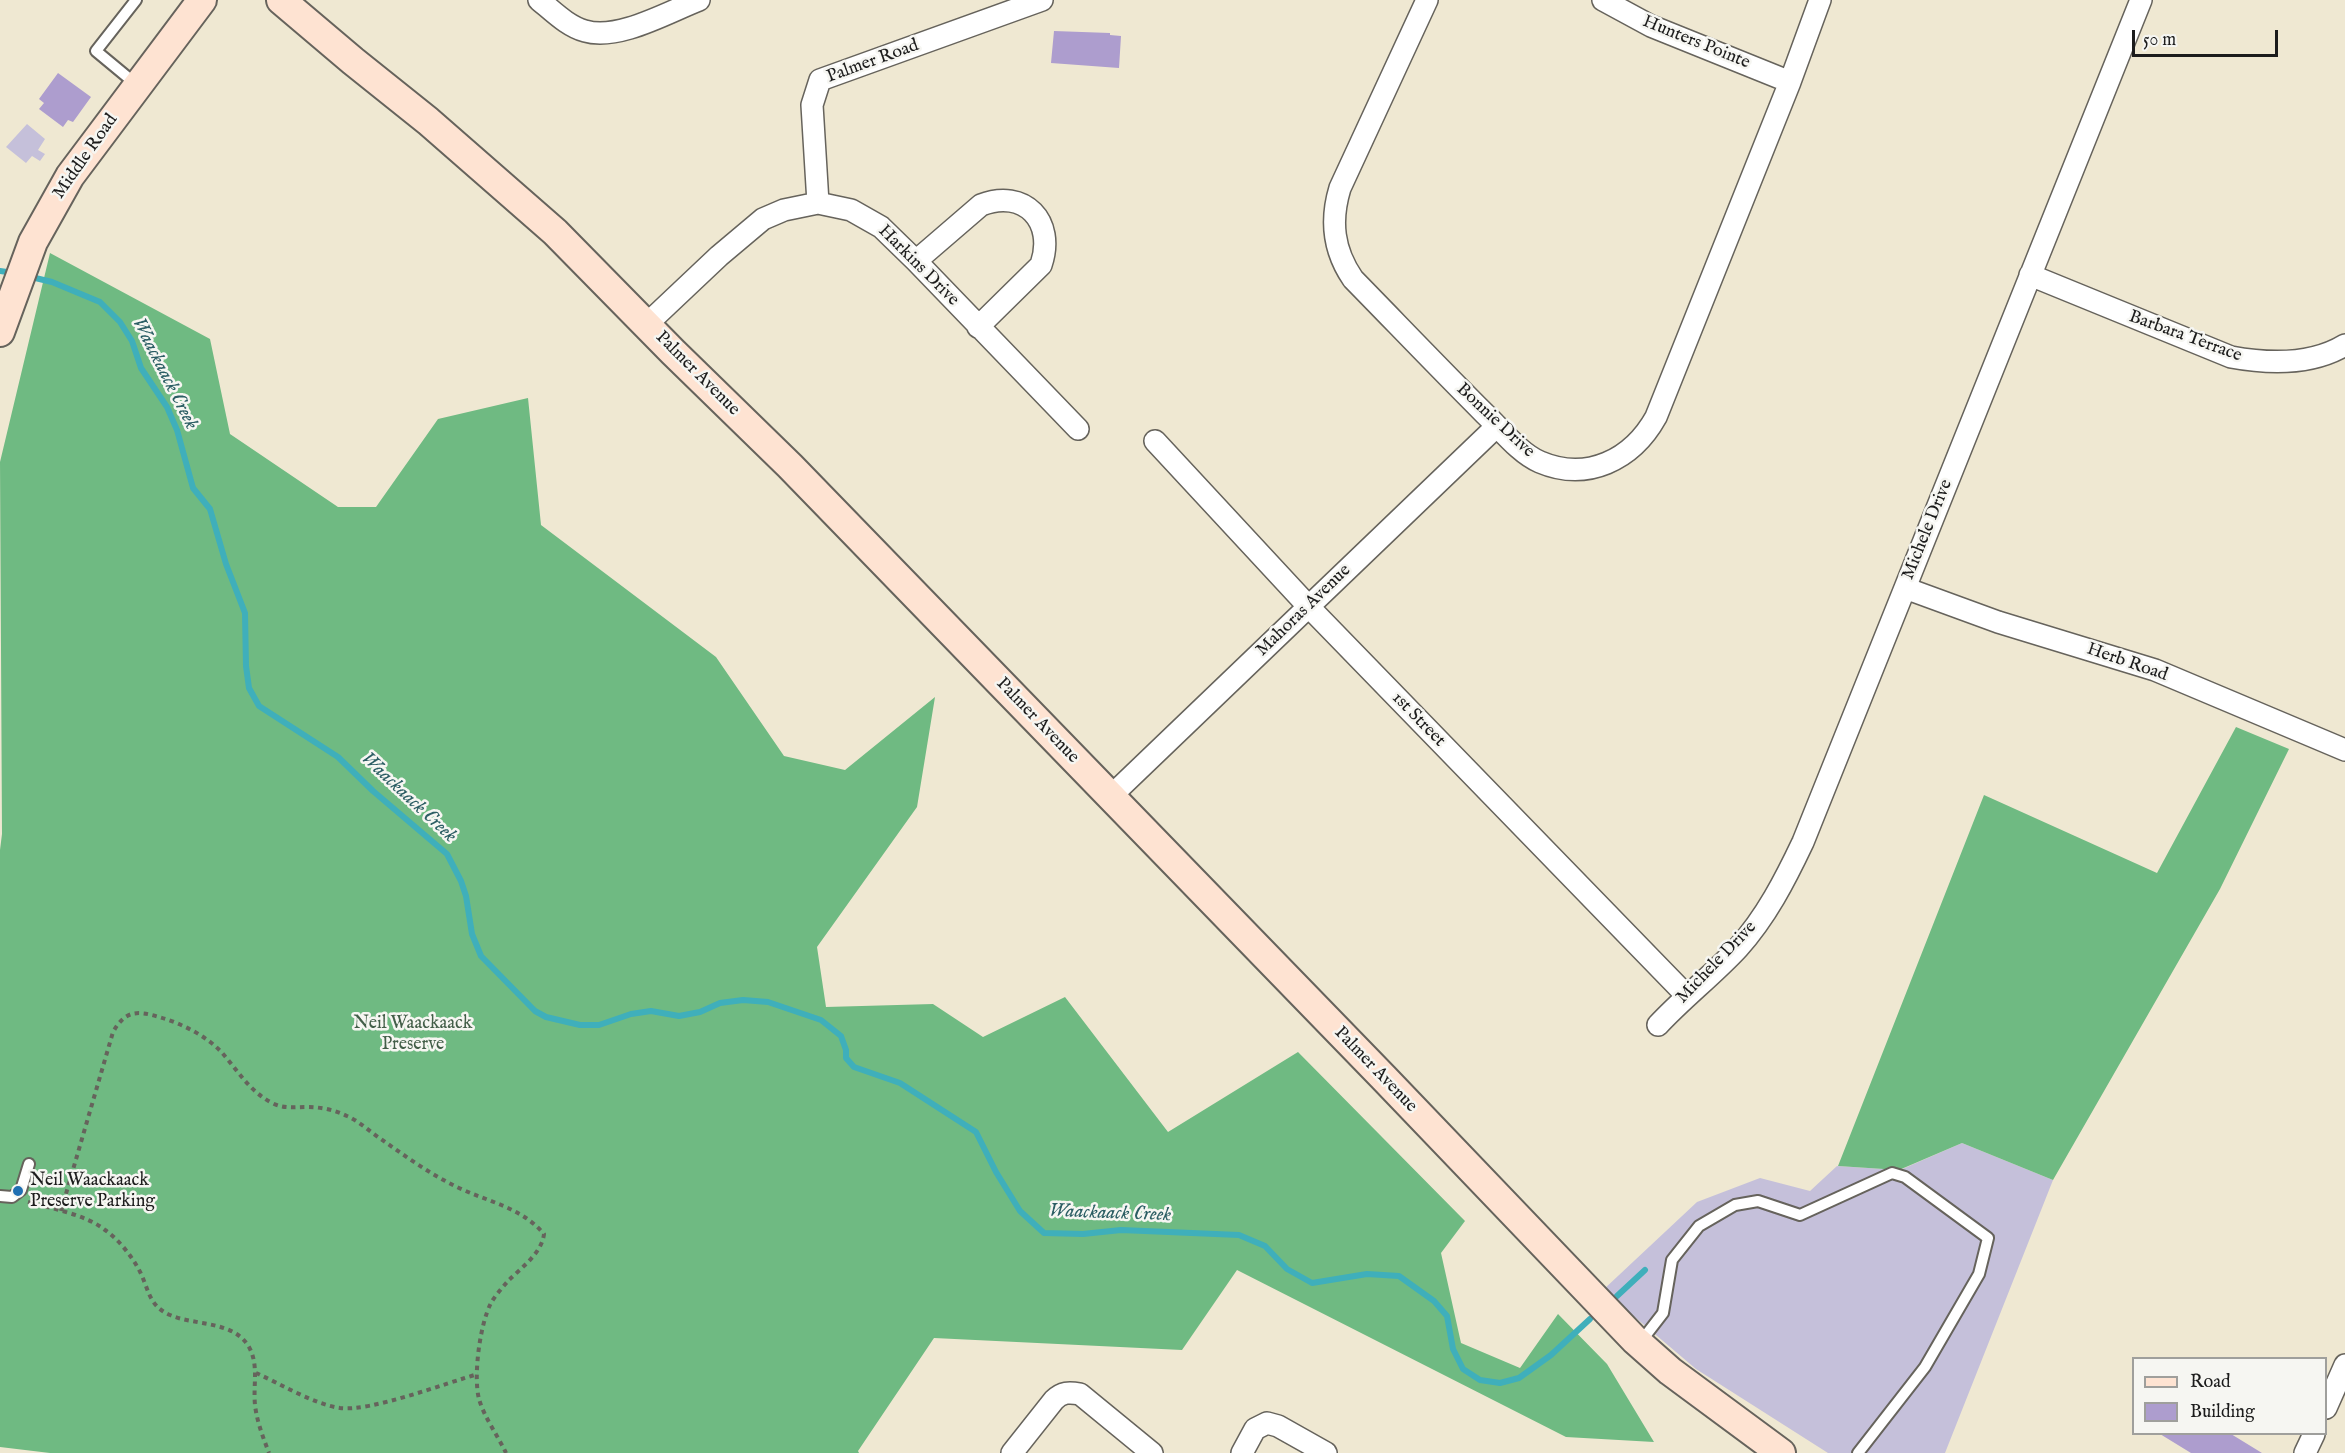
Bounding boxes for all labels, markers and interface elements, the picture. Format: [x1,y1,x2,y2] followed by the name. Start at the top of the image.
[1639,12,1753,74] street label: Hunters Pointe
[2135,18,2280,56] scale bar
[2143,29,2176,52] text: 50 m
[824,35,922,89] street label: Palmer Road
[49,110,123,204] street label: Middle Road
[873,221,963,311] street label: Harkins Drive
[2125,307,2245,367] street label: Barbara Terrace
[126,314,202,434] water label: Waackaack Creek
[650,327,744,421] street label: Palmer Avenue
[1451,379,1539,463] street label: Bonnie Drive
[1898,477,1958,583] street label: Michele Drive
[1252,560,1356,662] street label: Mahoras Avenue
[2084,639,2170,687] street label: Herb Road
[991,674,1083,768] street label: Palmer Avenue
[1387,688,1449,752] street label: 1st Street
[355,747,461,849] water label: Waackaack Creek
[1672,917,1762,1009] street label: Michele Drive
[354,1013,472,1056] park label: Neil Waackaack Preserve
[1329,1023,1421,1117] street label: Palmer Avenue
[30,1170,155,1212] place label: Neil Waackaack Preserve Parking
[11,1184,25,1198] marker: Neil Waackaack Preserve Parking
[1048,1200,1172,1228] water label: Waackaack Creek
[2132,1357,2327,1435] legend
[2190,1371,2231,1394] text: Road
[2190,1401,2255,1424] text: Building

